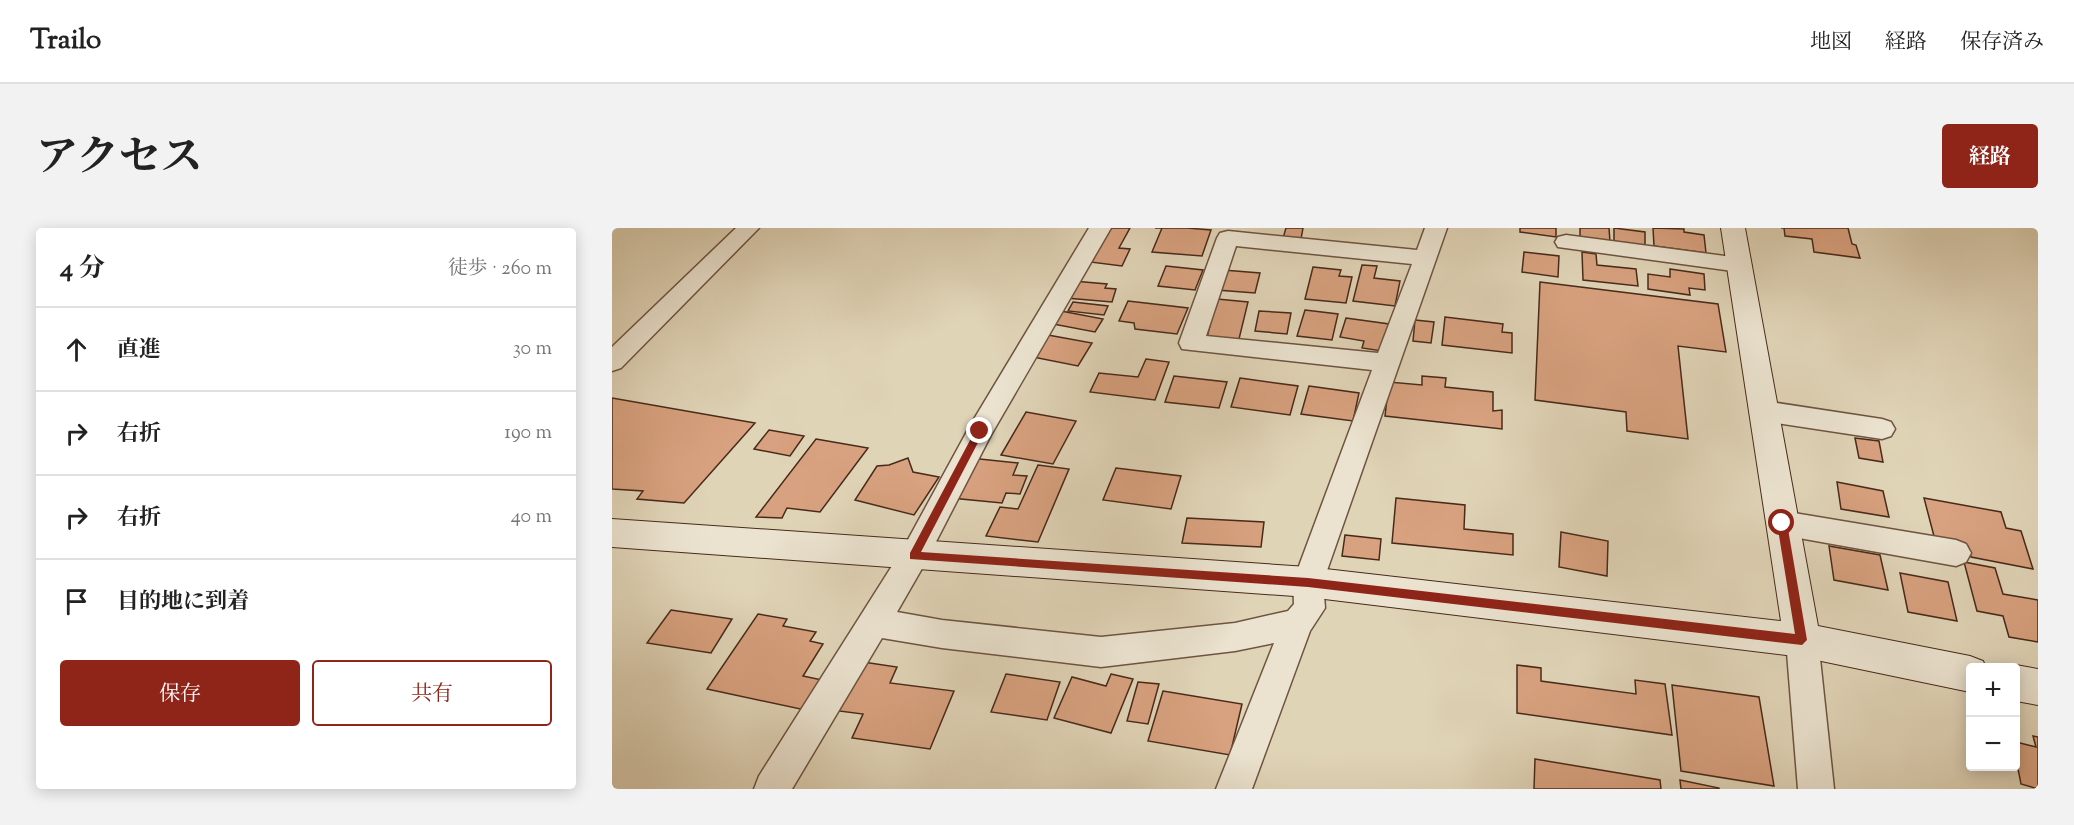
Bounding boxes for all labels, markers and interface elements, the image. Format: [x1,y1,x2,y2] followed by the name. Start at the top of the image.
[30,21,101,61] text: Trailo
[1810,28,1852,58] text: 地図
[1885,28,1927,58] text: 経路
[1960,28,2044,58] text: 保存済み
[1942,124,2038,188] button: 経路
[36,130,203,190] text: アクセス
[60,251,105,288] text: 4 分
[448,255,552,284] text: 徒歩 · 260 m
[60,333,93,366] icon: ahead
[117,335,161,367] text: 直進
[513,335,552,364] text: 30 m
[60,417,93,450] icon: right
[966,417,992,443] route end
[117,419,161,451] text: 右折
[504,419,552,448] text: 190 m
[60,501,93,534] icon: right
[117,503,161,535] text: 右折
[511,503,552,532] text: 40 m
[1768,509,1794,535] route start
[60,585,93,618] icon: arrive
[117,587,249,619] text: 目的地に到着
[60,660,300,726] button: 保存
[312,660,552,726] button: 共有
[1966,663,2020,771] map controls
[1966,663,2020,717] button: +
[1966,717,2020,771] button: −

